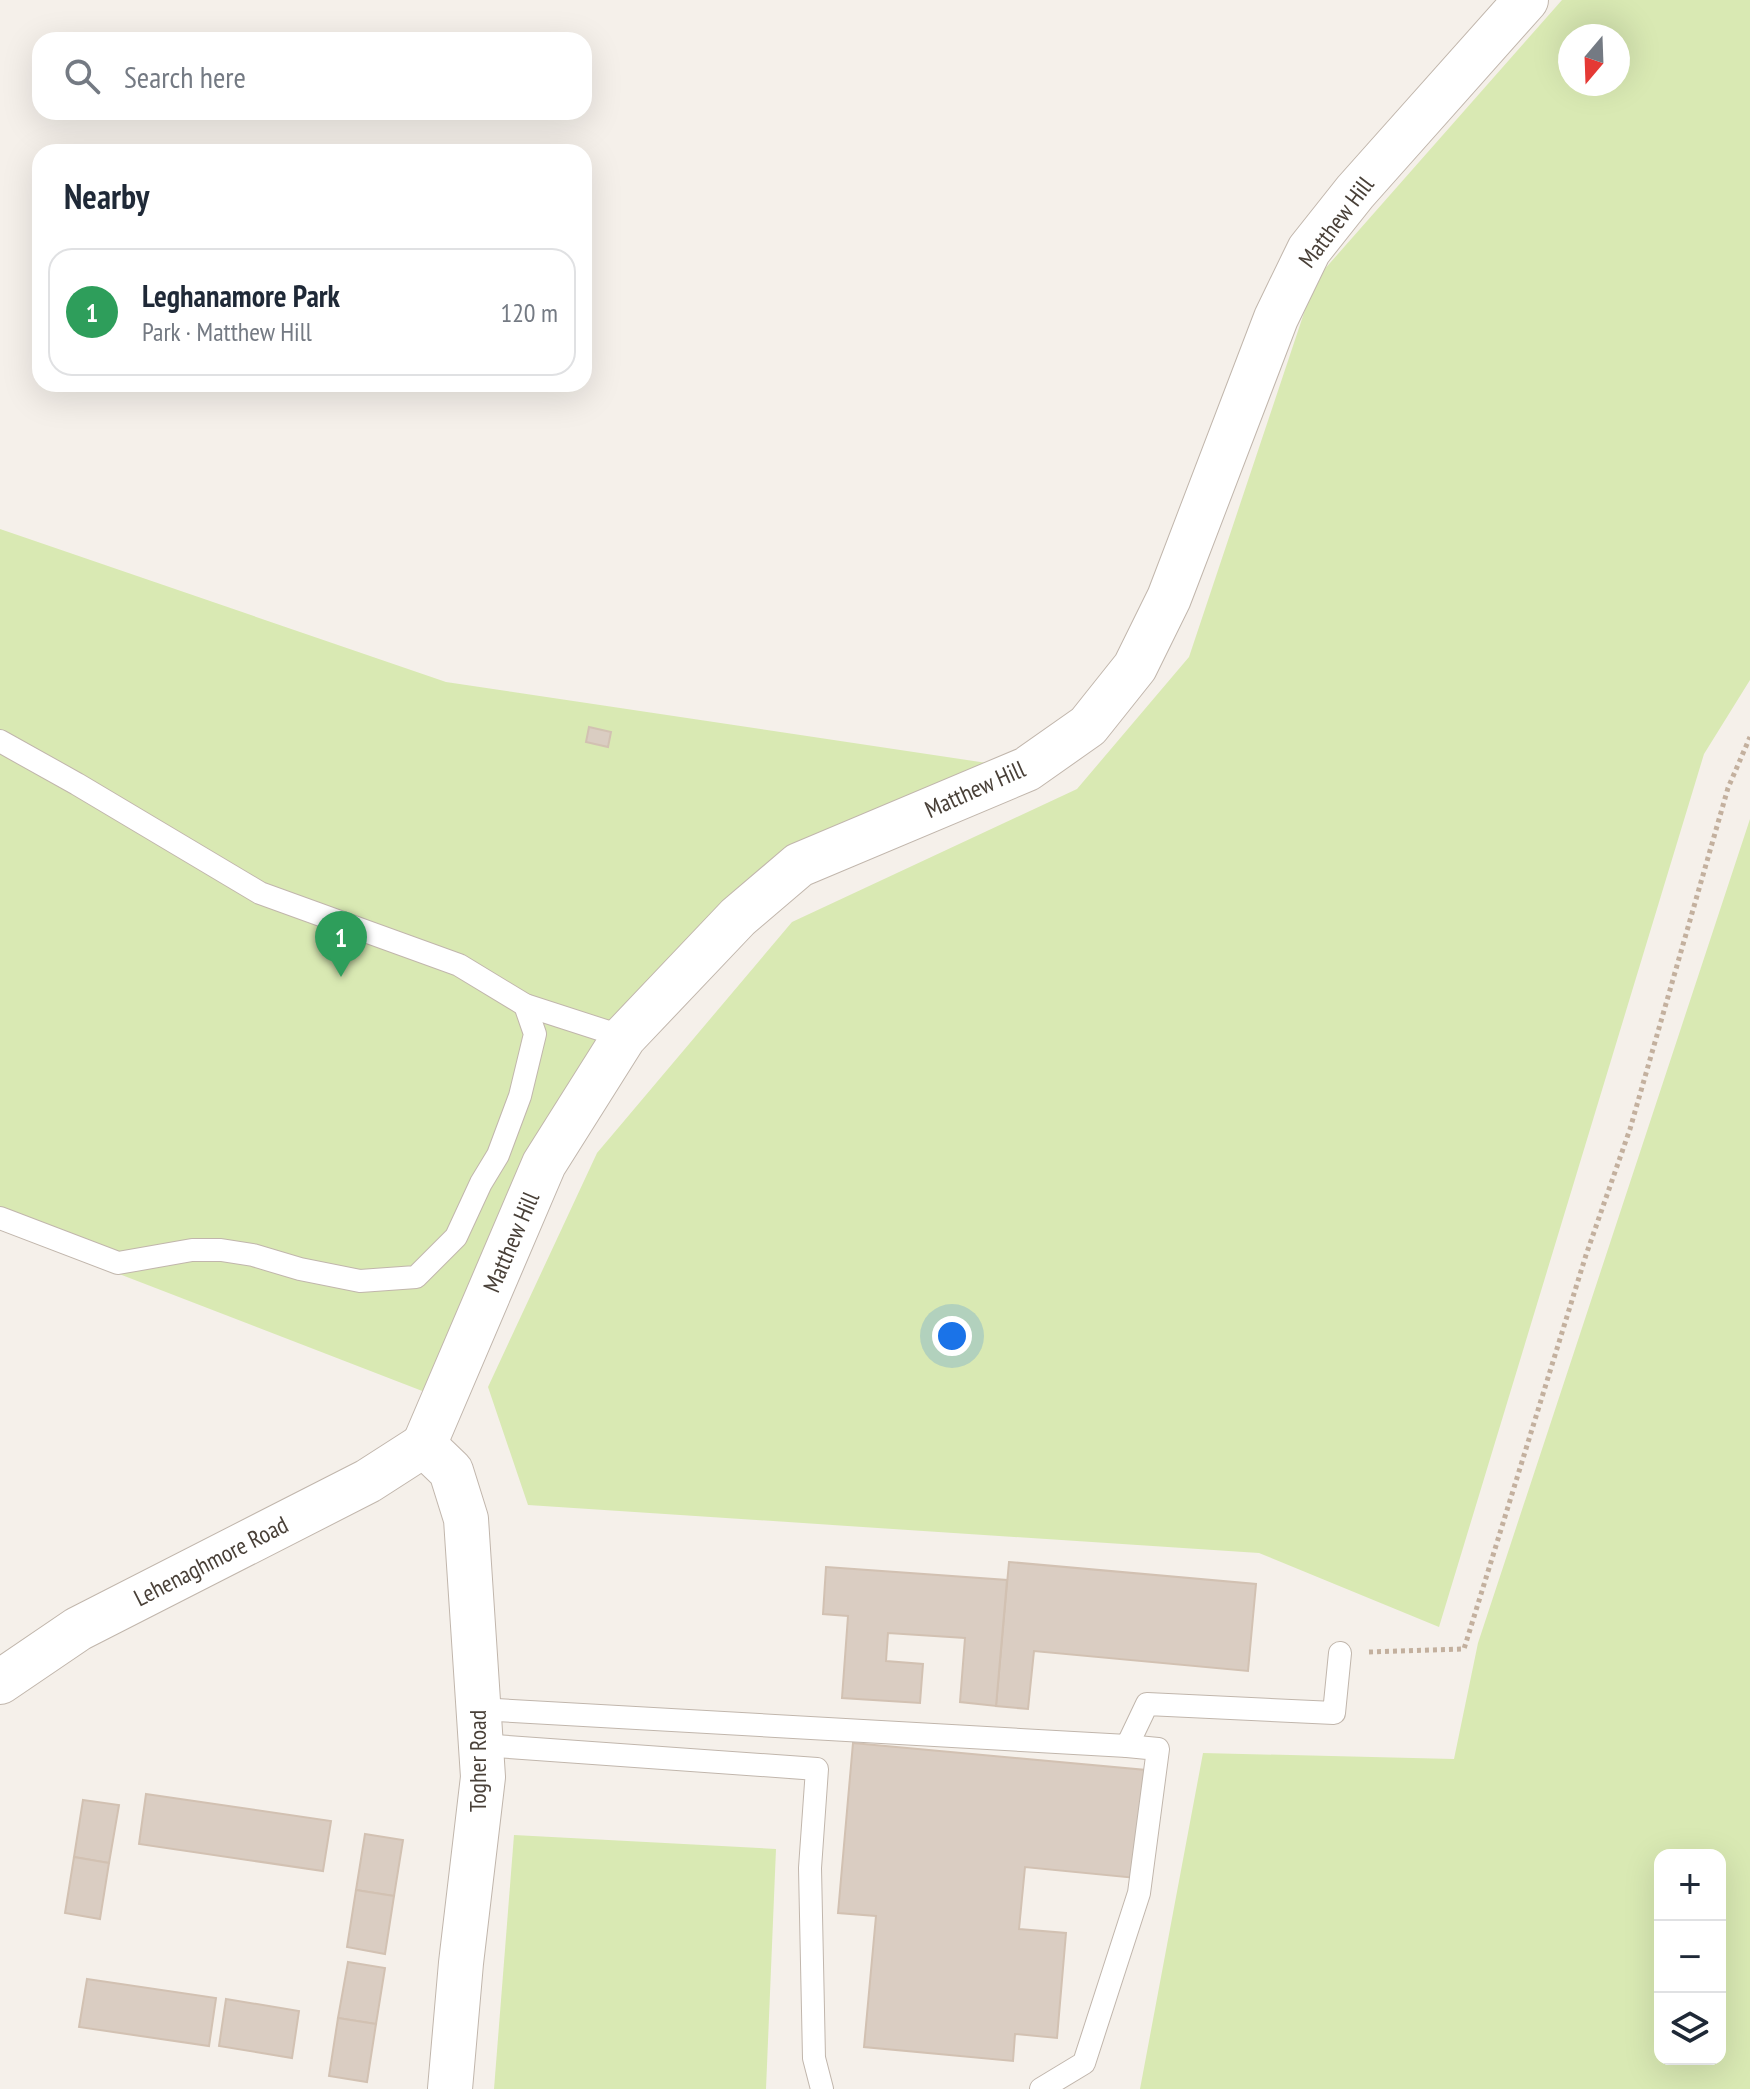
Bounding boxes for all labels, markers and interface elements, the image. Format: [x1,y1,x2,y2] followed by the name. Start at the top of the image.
[1558,24,1630,96] north arrow
[32,32,592,120] search box
[60,54,104,98] icon: search
[124,57,246,96] text: Search here
[1292,170,1381,274] street label: Matthew Hill
[64,174,149,218] text: Nearby
[142,276,340,315] text: Leghanamore Park
[86,296,98,329] text: 1
[500,296,558,329] text: 120 m
[142,315,312,348] text: Park · Matthew Hill
[920,753,1030,825] street label: Matthew Hill
[315,911,367,977] pin: 1
[476,1187,546,1297] street label: Matthew Hill
[932,1316,972,1356] your location
[129,1509,293,1613] street label: Lehenaghmore Road
[462,1710,493,1812] street label: Togher Road
[1654,1849,1726,2065] map controls
[1654,1849,1726,1921] button: +
[1654,1921,1726,1993] button: −
[1654,1993,1726,2065] button: layers

